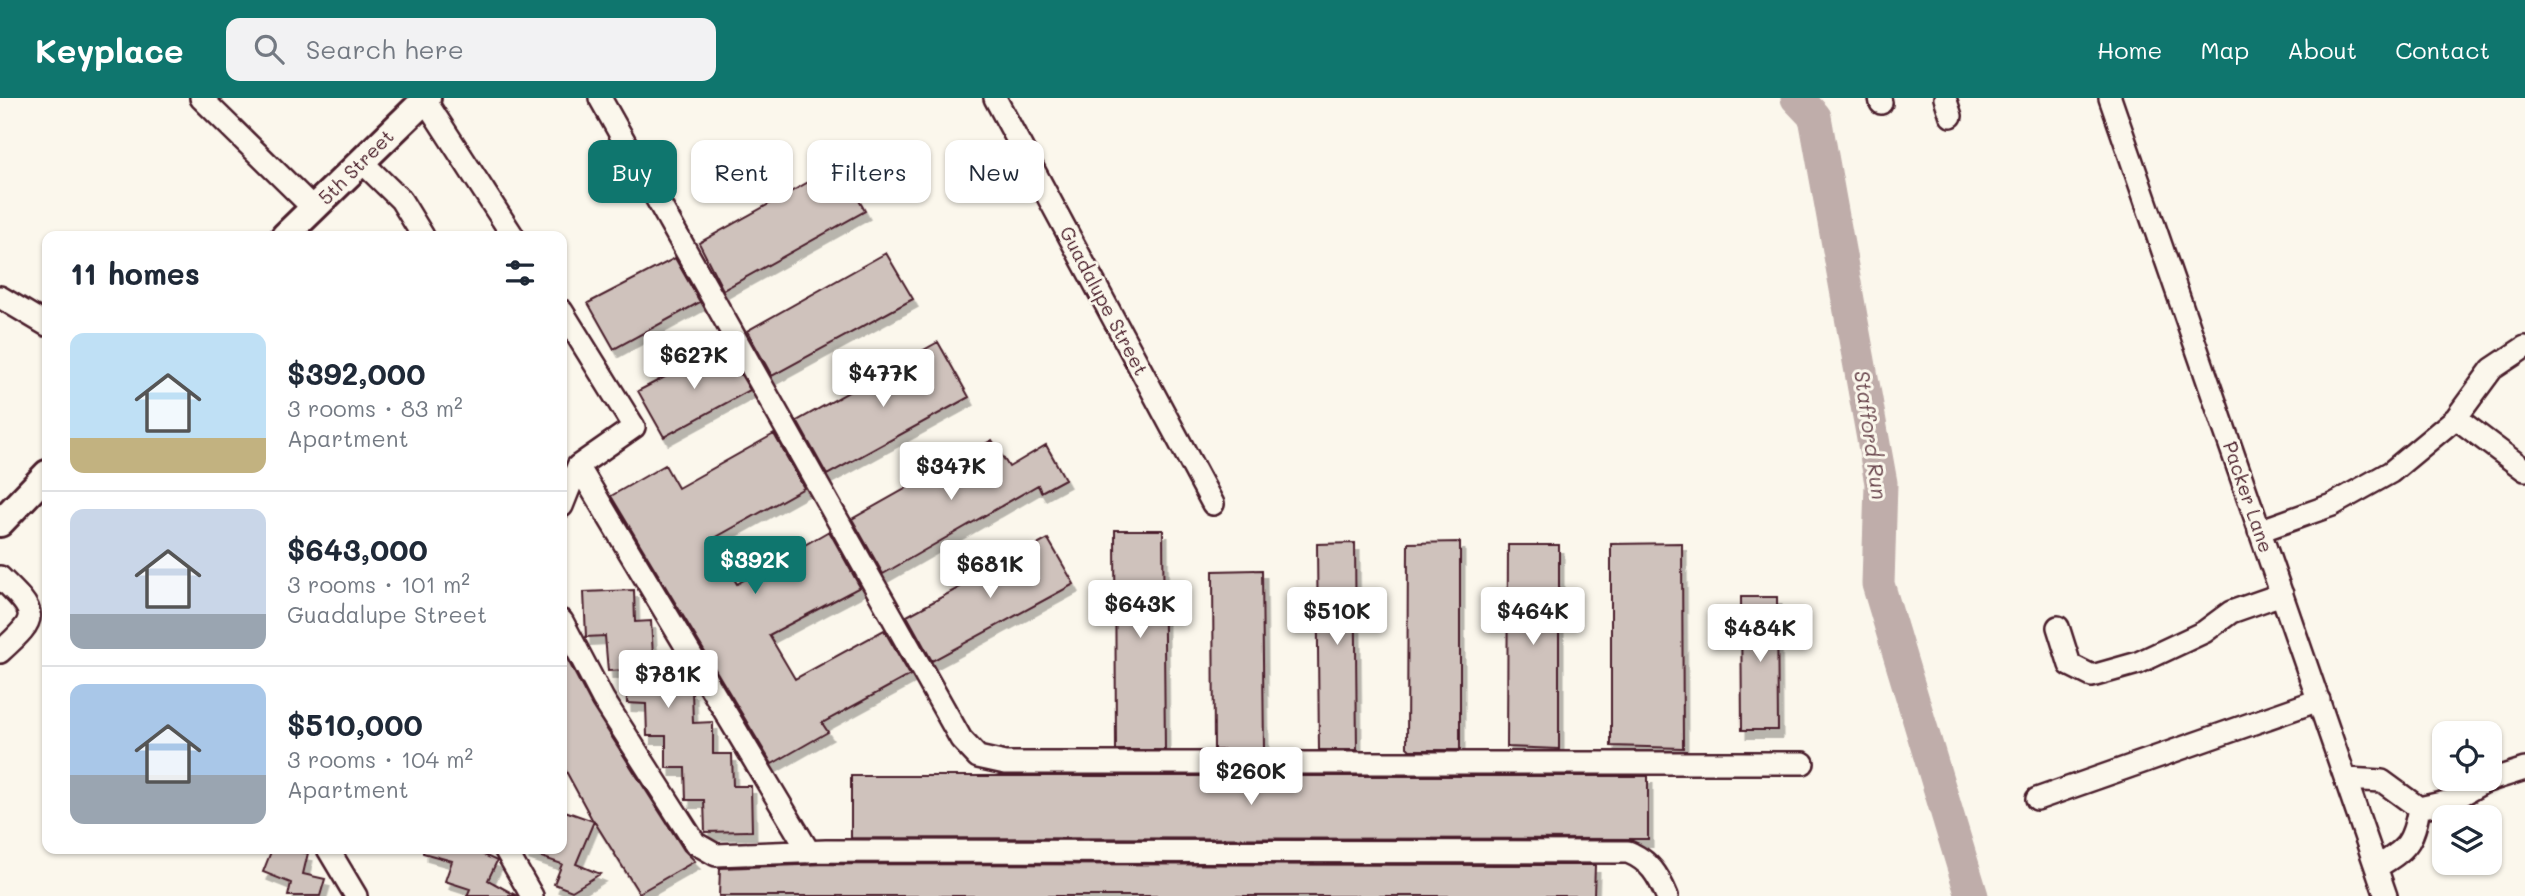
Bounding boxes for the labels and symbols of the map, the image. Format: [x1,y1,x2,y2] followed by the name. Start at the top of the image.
[313,124,399,210] street label: 5th Street
[1055,222,1154,380] street label: Guadalupe Street
[645,331,743,391] pin: $627K
[834,350,932,409] pin: $477K
[1849,368,1894,501] water label: Stafford Run
[2218,438,2279,556] street label: Packer Lane
[902,442,1000,502] pin: $347K
[706,536,804,596] pin: $392K
[941,540,1039,600] pin: $681K
[1091,580,1189,640] pin: $643K
[1288,588,1386,647] pin: $510K
[1484,588,1582,647] pin: $464K
[1711,604,1809,664] pin: $484K
[619,650,717,710] pin: $781K
[1202,748,1300,807] pin: $260K

